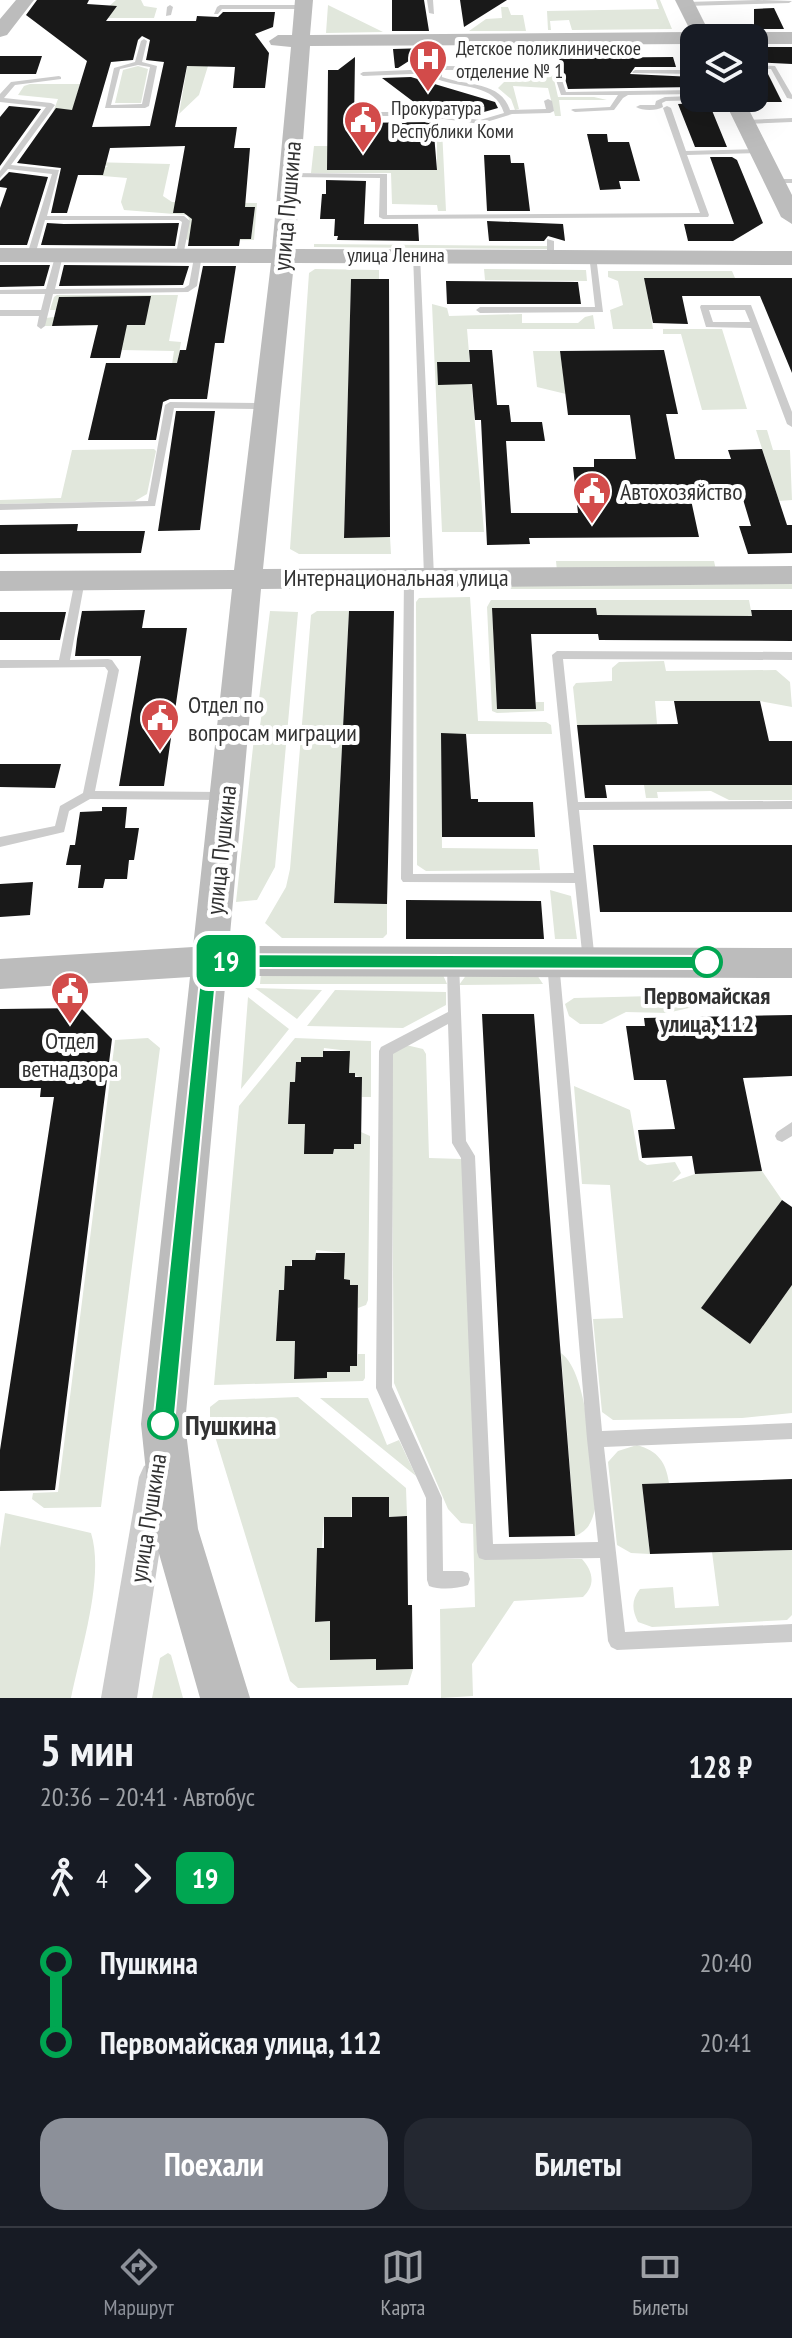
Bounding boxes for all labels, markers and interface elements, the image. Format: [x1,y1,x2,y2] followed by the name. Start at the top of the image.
[680,24,768,112] map controls
[680,24,768,112] button: layers
[456,35,641,84] place label: Детское поликлиническое отделение № 1
[407,38,449,93] hospital icon: Детское поликлиническое отделение № 1
[391,95,514,144] place label: Прокуратура Республики Коми
[342,99,384,154] public building icon: Прокуратура Республики Коми
[266,140,308,272] street label: улица Пушкина
[347,242,445,268] street label: улица Ленина
[571,470,613,525] public building icon: Автохозяйство
[620,476,743,507] place label: Автохозяйство
[283,562,509,593] street label: Интернациональная улица
[188,689,357,748] place label: Отдел по вопросам миграции
[139,697,181,752] public building icon: Отдел по вопросам миграции
[199,784,243,916] street label: улица Пушкина
[190,935,262,987] line badge: 19
[213,942,239,979] text: 19
[692,947,722,977] marker: Первомайская улица, 112
[49,970,91,1025] public building icon: Отдел ветнадзора
[644,980,770,1039] place label: Первомайская улица, 112
[22,1025,118,1084] place label: Отдел ветнадзора
[185,1406,276,1443] place label: Пушкина
[148,1409,178,1439] marker: Пушкина
[123,1451,173,1585] street label: улица Пушкина
[40,1721,134,1778] text: 5 мин
[688,1747,752,1786] text: 128 ₽
[40,1780,255,1813] text: 20:36 – 20:41 · Автобус
[40,1856,84,1900] icon: walk
[120,1856,164,1900] icon: forward
[192,1859,218,1896] text: 19
[96,1862,108,1895] text: 4
[100,1943,198,1982] text: Пушкина
[700,1946,752,1979] text: 20:40
[100,2023,382,2062] text: Первомайская улица, 112
[700,2026,752,2059] text: 20:41
[40,2118,388,2210] button: Поехали
[404,2118,752,2210] button: Билеты
[103,2245,174,2321] tab: Маршрут
[381,2245,425,2321] tab: Карта
[632,2245,689,2321] tab: Билеты

